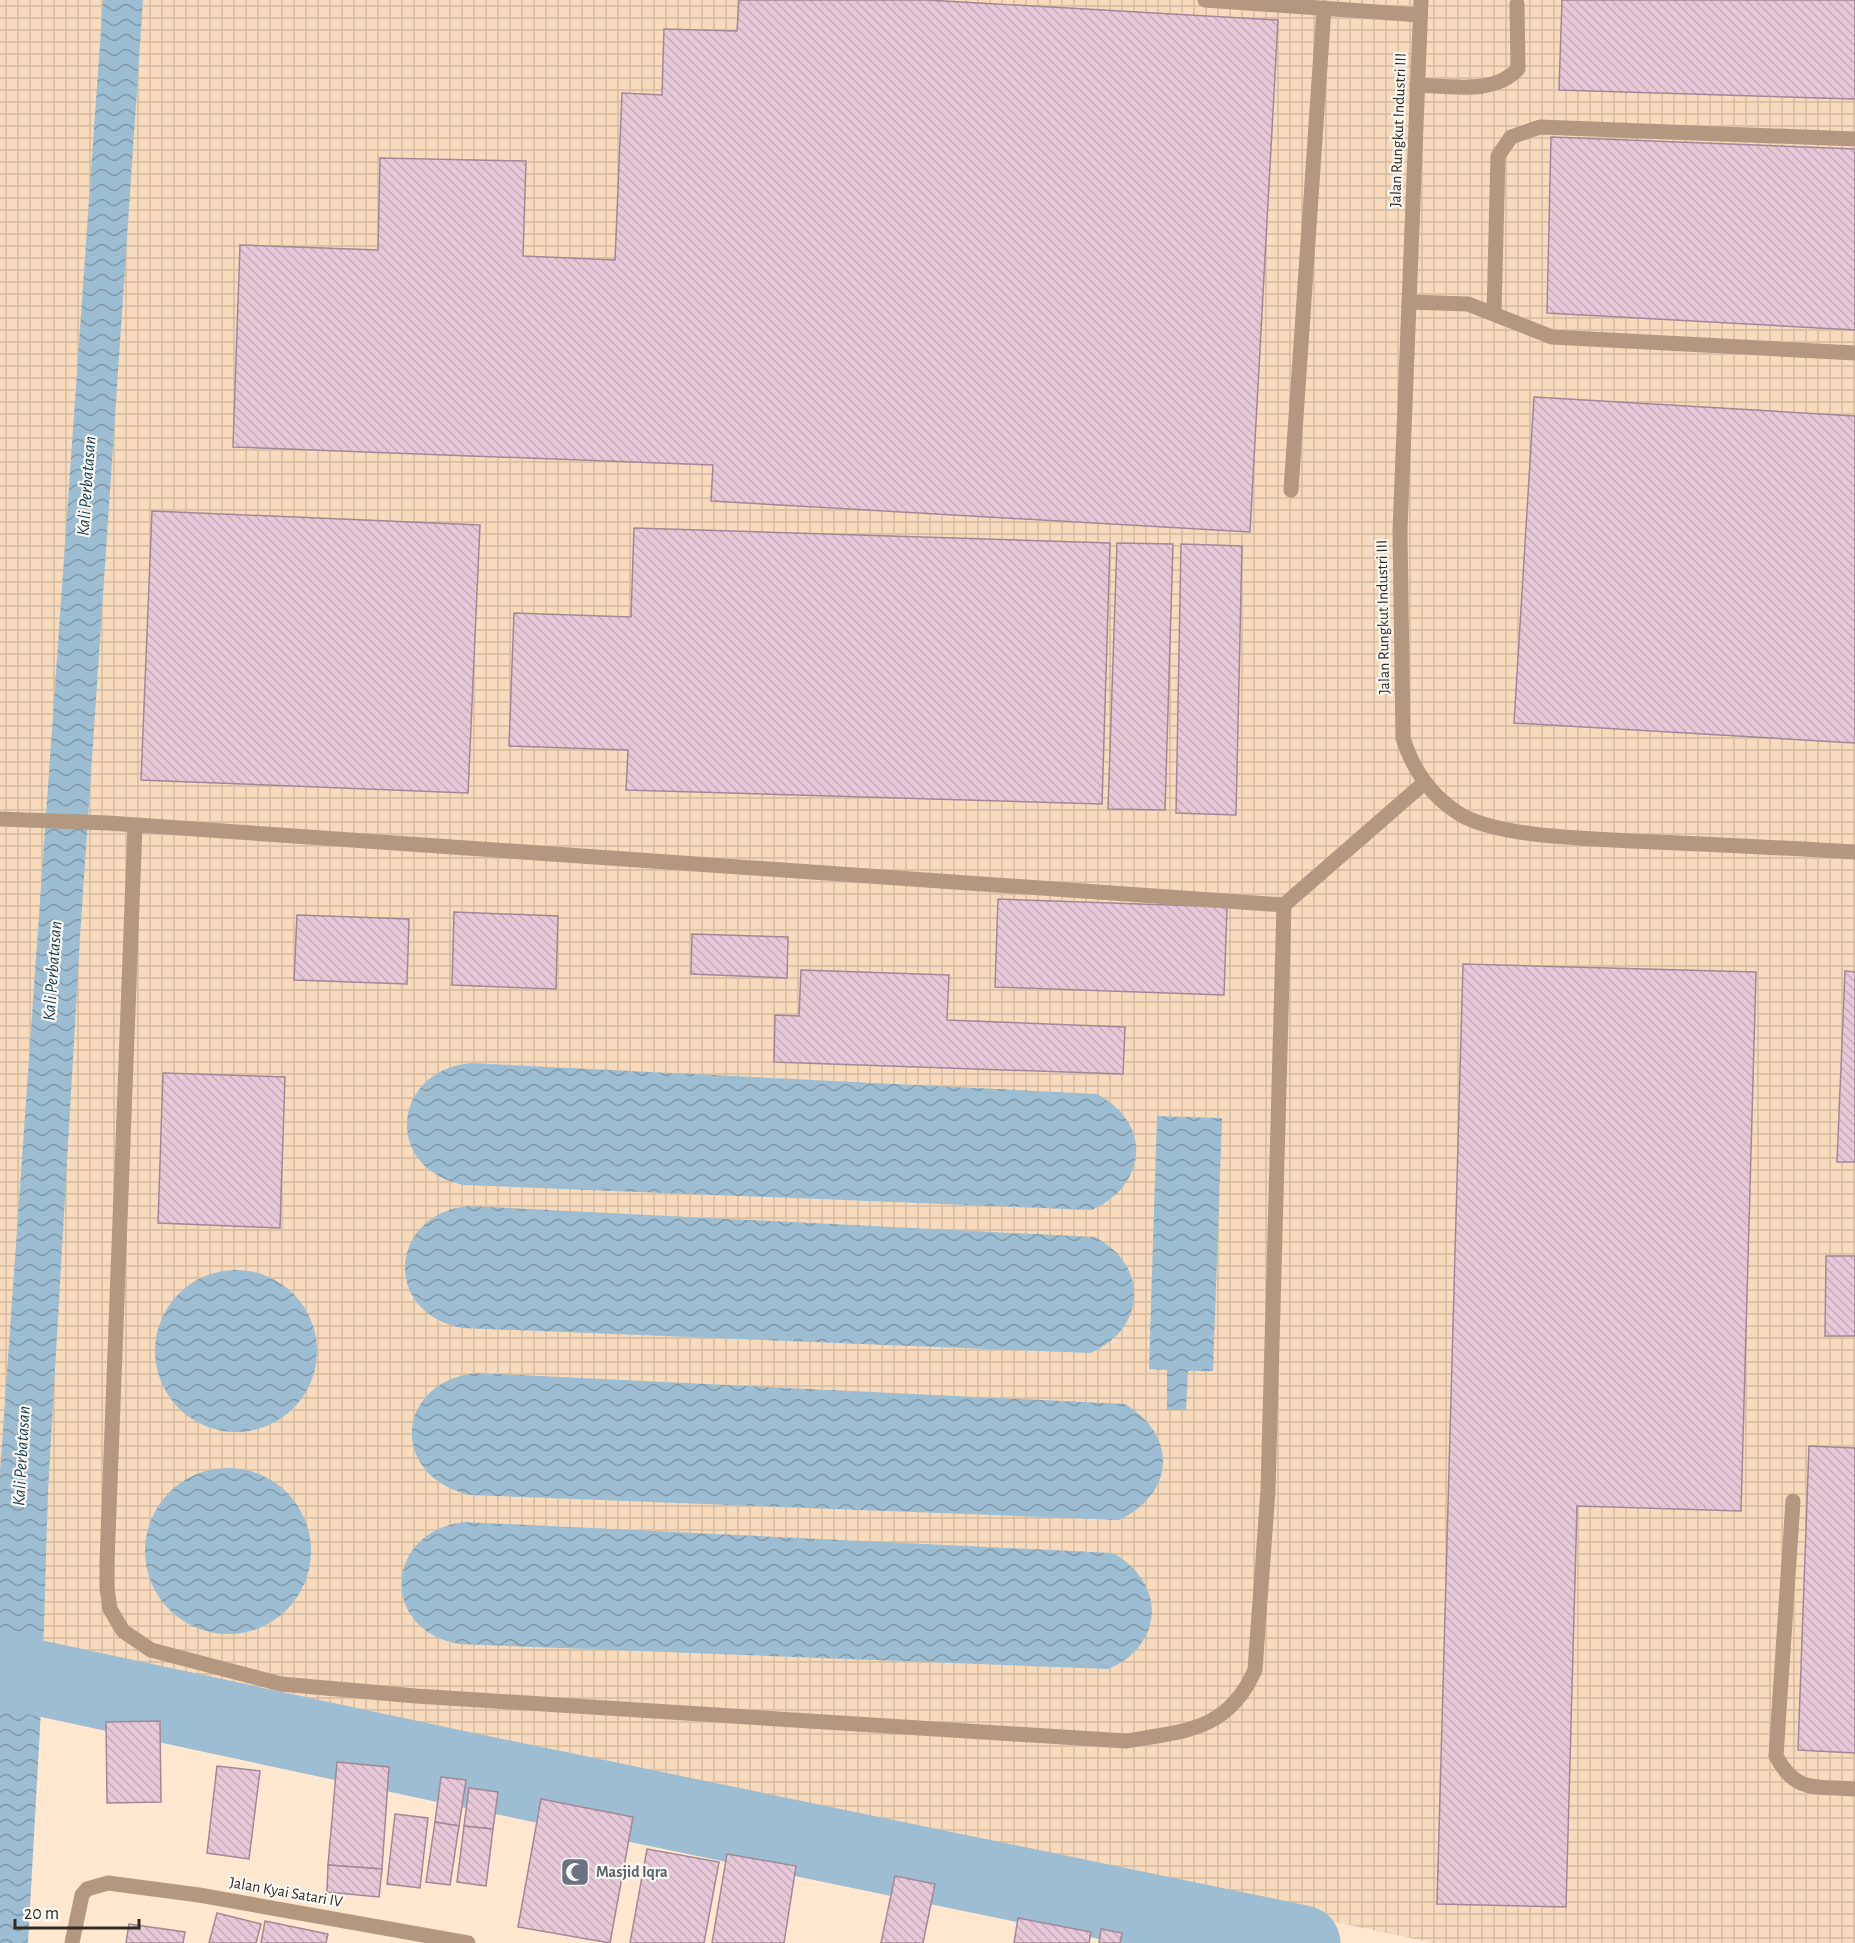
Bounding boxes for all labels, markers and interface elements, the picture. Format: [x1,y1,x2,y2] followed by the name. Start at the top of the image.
[1387,53,1409,207] street label: Jalan Rungkut Industri III
[75,435,99,537] water label: Kali Perbatasan
[1374,540,1392,694] street label: Jalan Rungkut Industri III
[41,920,65,1022] water label: Kali Perbatasan
[10,1405,34,1507] water label: Kali Perbatasan
[559,1856,591,1888] mosque icon: Masjid Iqra
[596,1864,668,1881] place label: Masjid Iqra
[228,1874,344,1911] street label: Jalan Kyai Satari IV
[15,1892,140,1930] scale bar
[24,1905,59,1923] text: 20 m

